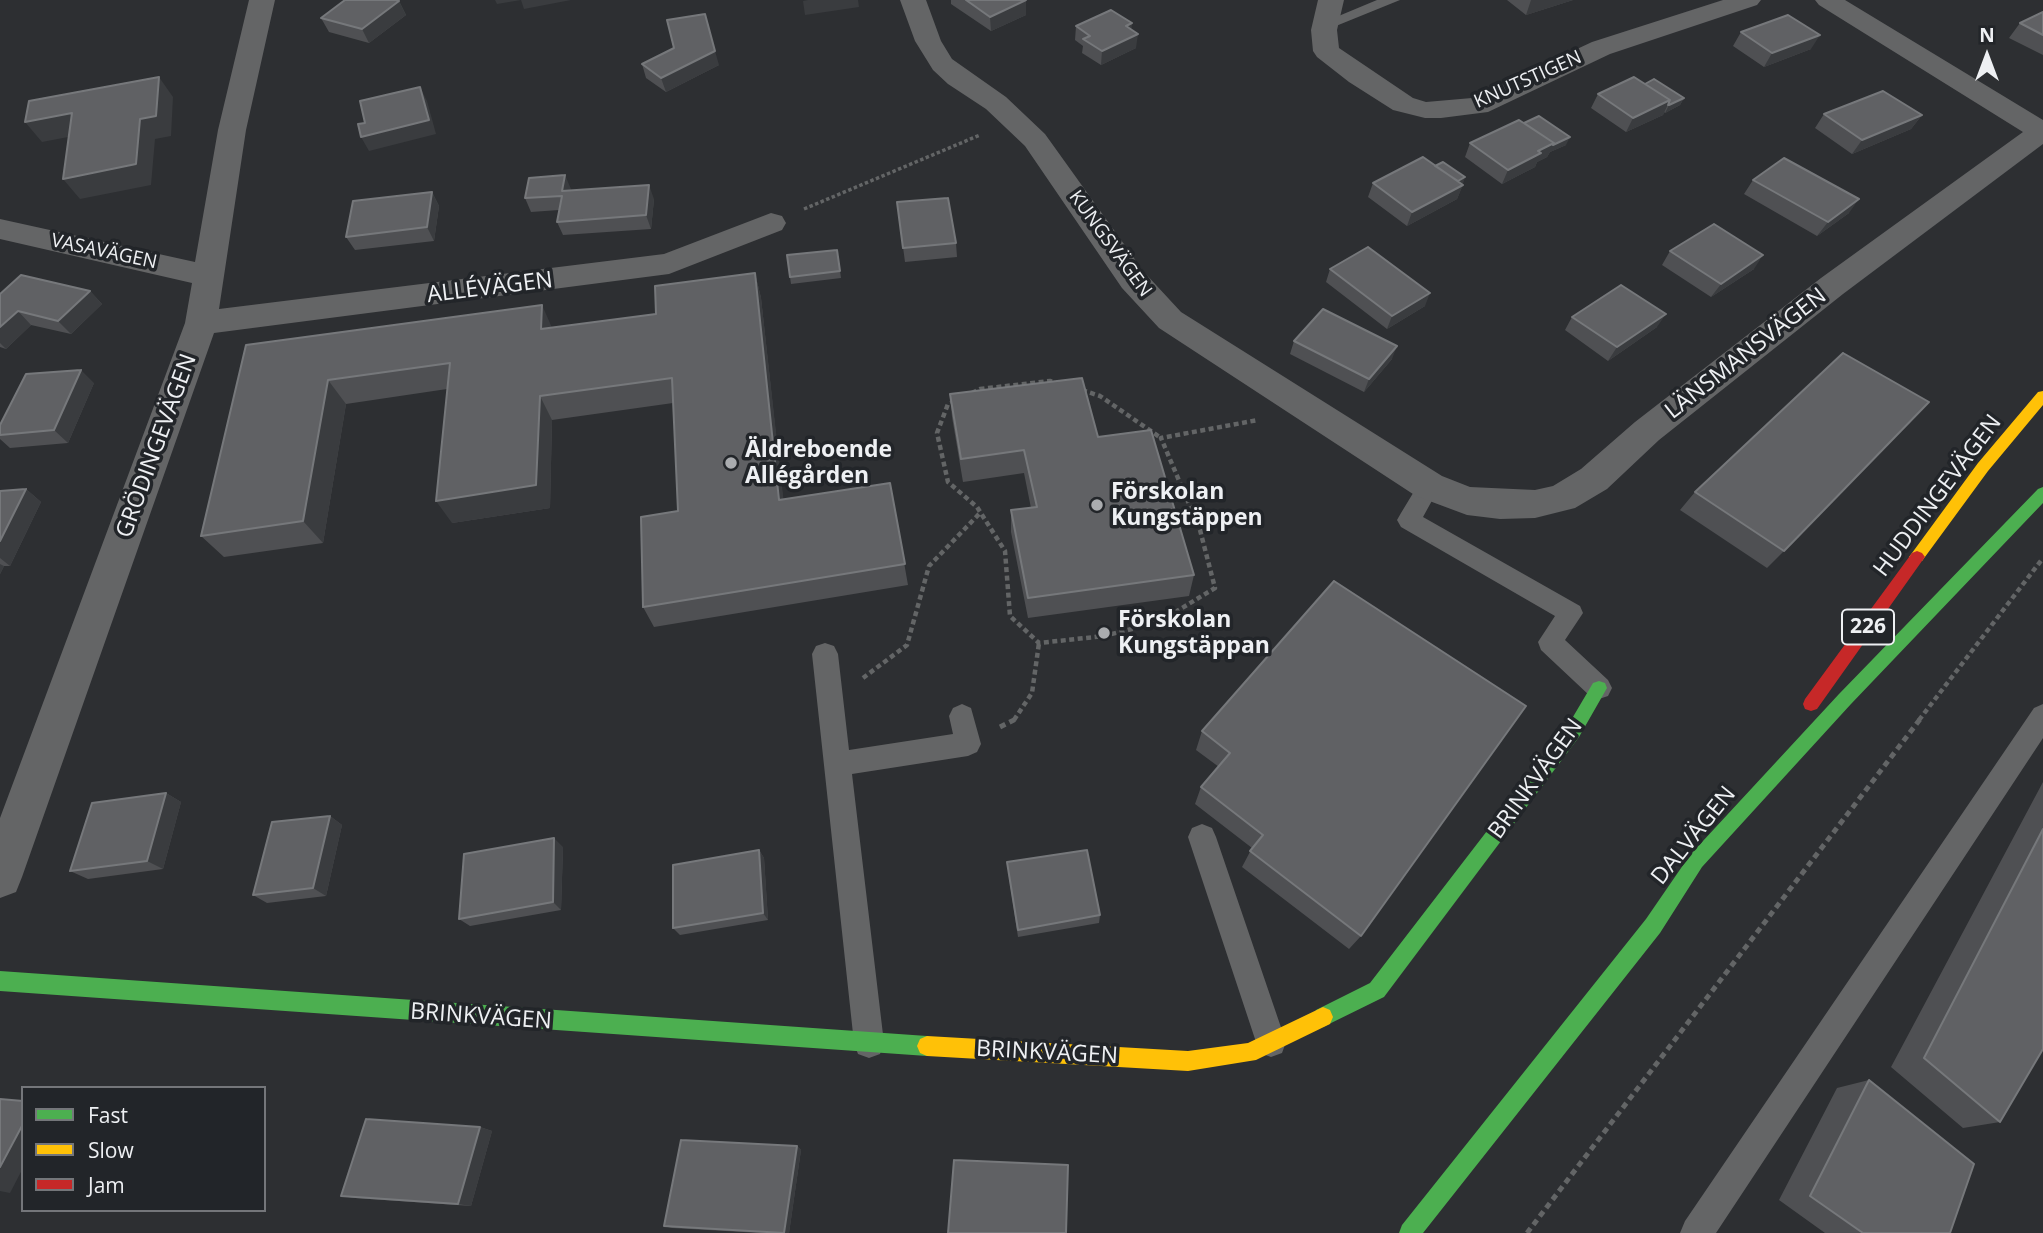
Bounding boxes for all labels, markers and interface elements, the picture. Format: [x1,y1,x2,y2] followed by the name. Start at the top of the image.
[1952,21,2022,91] north arrow
[1979,22,1995,48] text: N
[1471,46,1585,114] street label: KNUTSTIGEN
[1064,186,1156,302] street label: KUNGSVÄGEN
[49,230,159,274] street label: VASAVÄGEN
[426,267,554,309] street label: ALLÉVÄGEN
[1660,283,1832,425] street label: LÄNSMANSVÄGEN
[111,350,203,542] street label: GRÖDINGEVÄGEN
[1868,410,2008,582] street label: HUDDINGEVÄGEN
[745,436,892,490] place label: Äldreboende Allégården
[723,455,739,471] marker: Äldreboende Allégården
[1111,478,1263,532] place label: Förskolan Kungstäppen
[1089,497,1105,513] marker: Förskolan Kungstäppen
[1118,606,1270,660] place label: Förskolan Kungstäppan
[1842,610,1894,644] road number: 226
[1096,625,1112,641] marker: Förskolan Kungstäppan
[1483,713,1589,845] street label: BRINKVÄGEN
[1646,781,1742,891] street label: DALVÄGEN
[409,998,553,1036] street label: BRINKVÄGEN
[975,1036,1119,1070] street label: BRINKVÄGEN
[21,1086,266,1212] legend
[88,1101,128,1129] text: Fast
[88,1136,134,1164] text: Slow
[88,1171,125,1199] text: Jam

